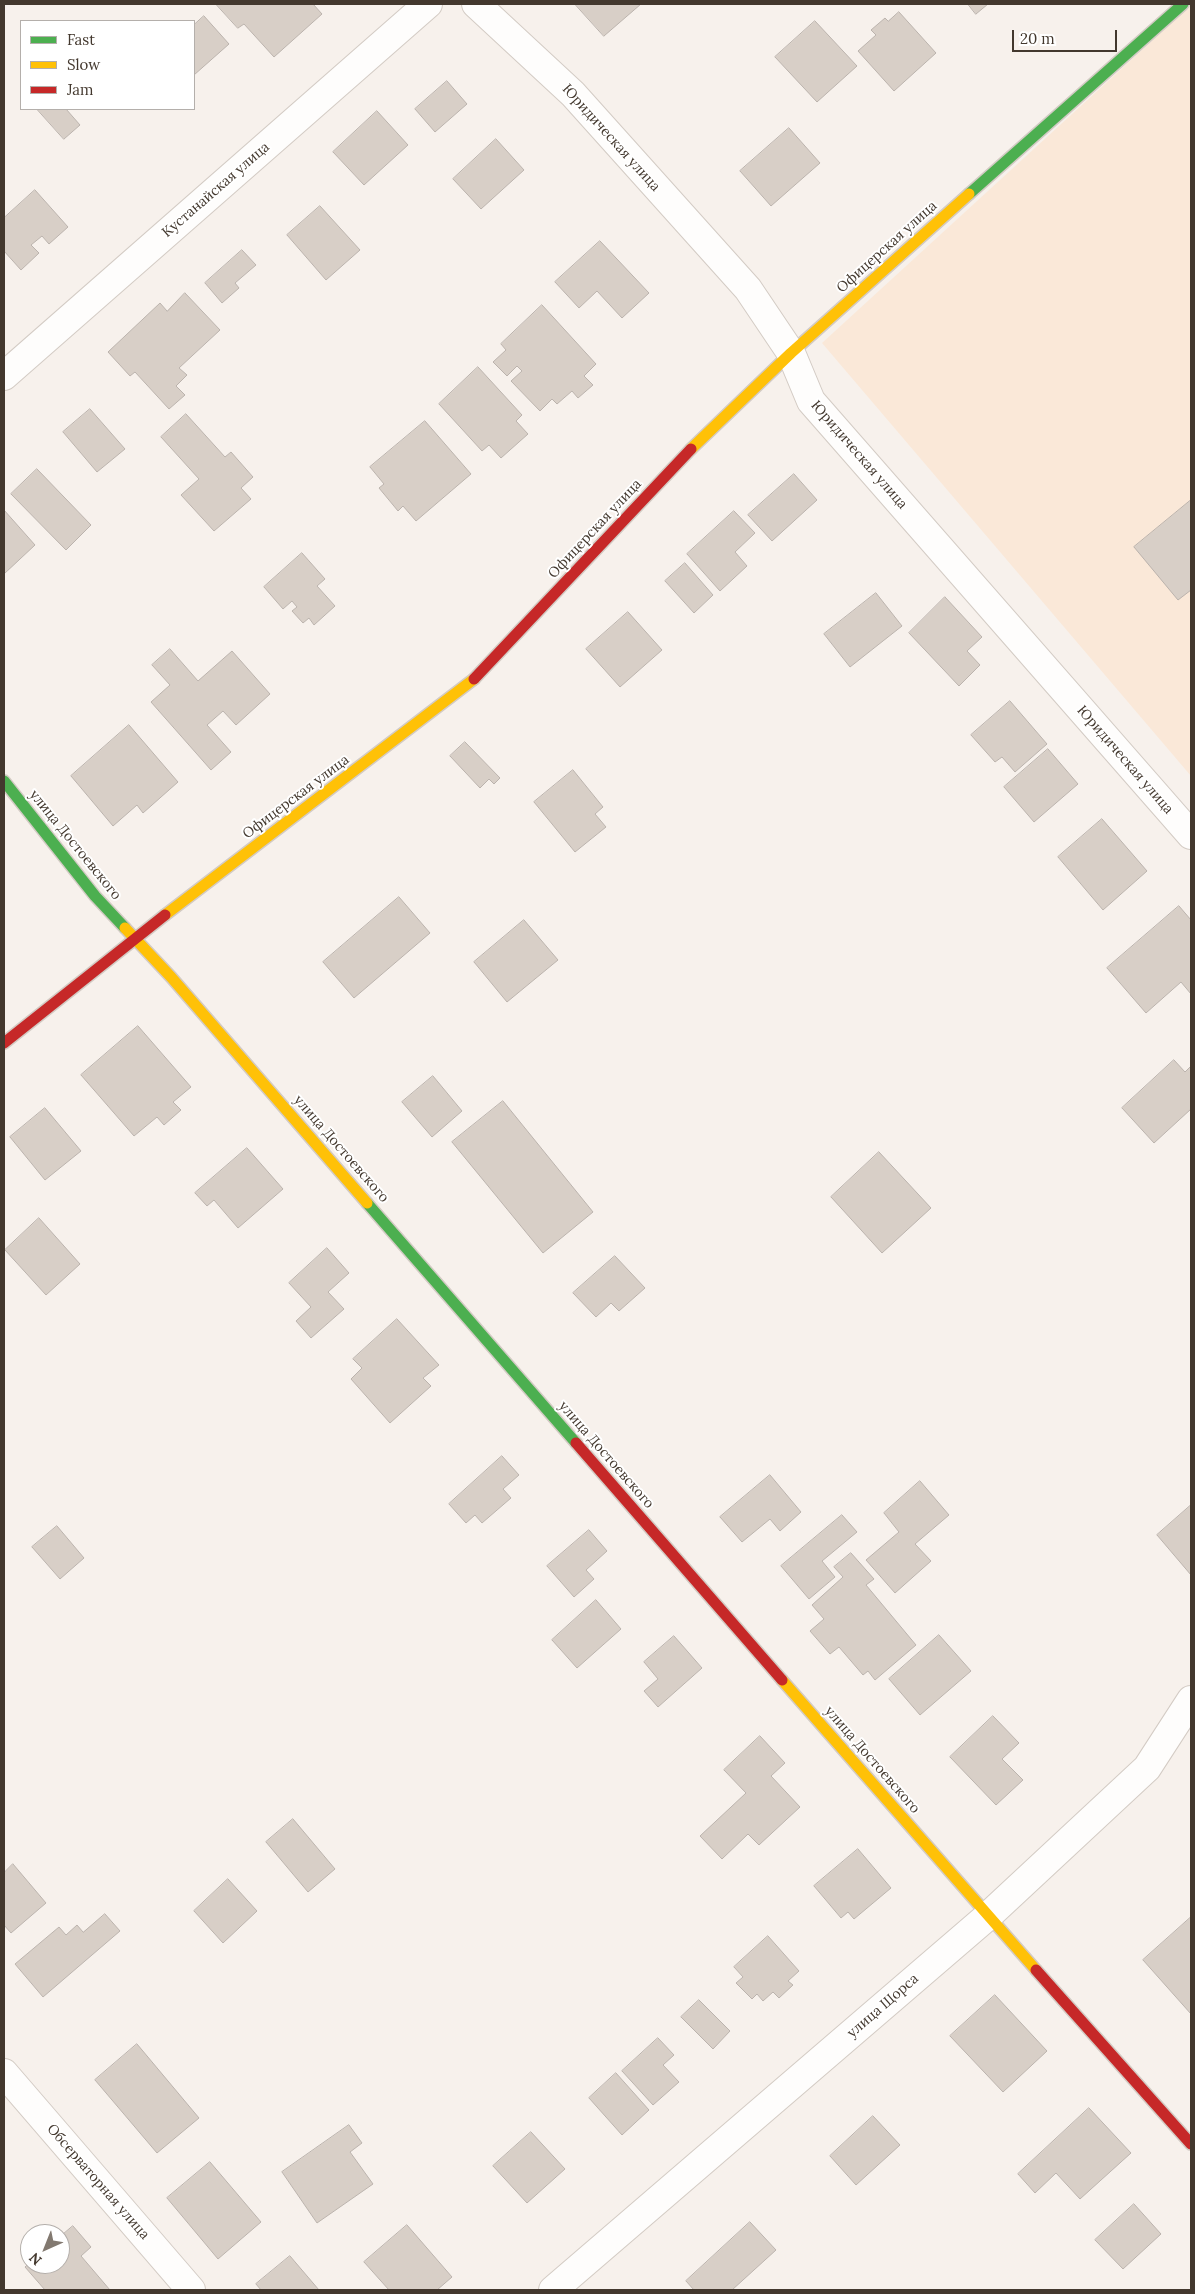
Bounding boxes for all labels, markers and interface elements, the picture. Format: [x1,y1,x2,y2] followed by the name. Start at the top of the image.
[20,20,195,110] legend
[1015,20,1120,52] scale bar
[1020,29,1055,48] text: 20 m
[67,30,95,49] text: Fast
[67,55,100,74] text: Slow
[67,80,94,99] text: Jam
[558,81,664,195] street label: Юридическая улица
[159,139,273,241] street label: Кустанайская улица
[833,198,941,296] street label: Офицерская улица
[807,397,911,513] street label: Юридическая улица
[545,476,645,582] street label: Офицерская улица
[1073,702,1177,818] street label: Юридическая улица
[239,751,353,843] street label: Офицерская улица
[25,787,125,903] street label: улица Достоевского
[290,1092,392,1206] street label: улица Достоевского
[555,1398,657,1512] street label: улица Достоевского
[821,1703,923,1817] street label: улица Достоевского
[844,1970,922,2042] street label: улица Щорса
[43,2121,153,2243] street label: Обсерваторная улица
[20,2224,70,2274] north arrow
[25,2249,45,2269] text: N

